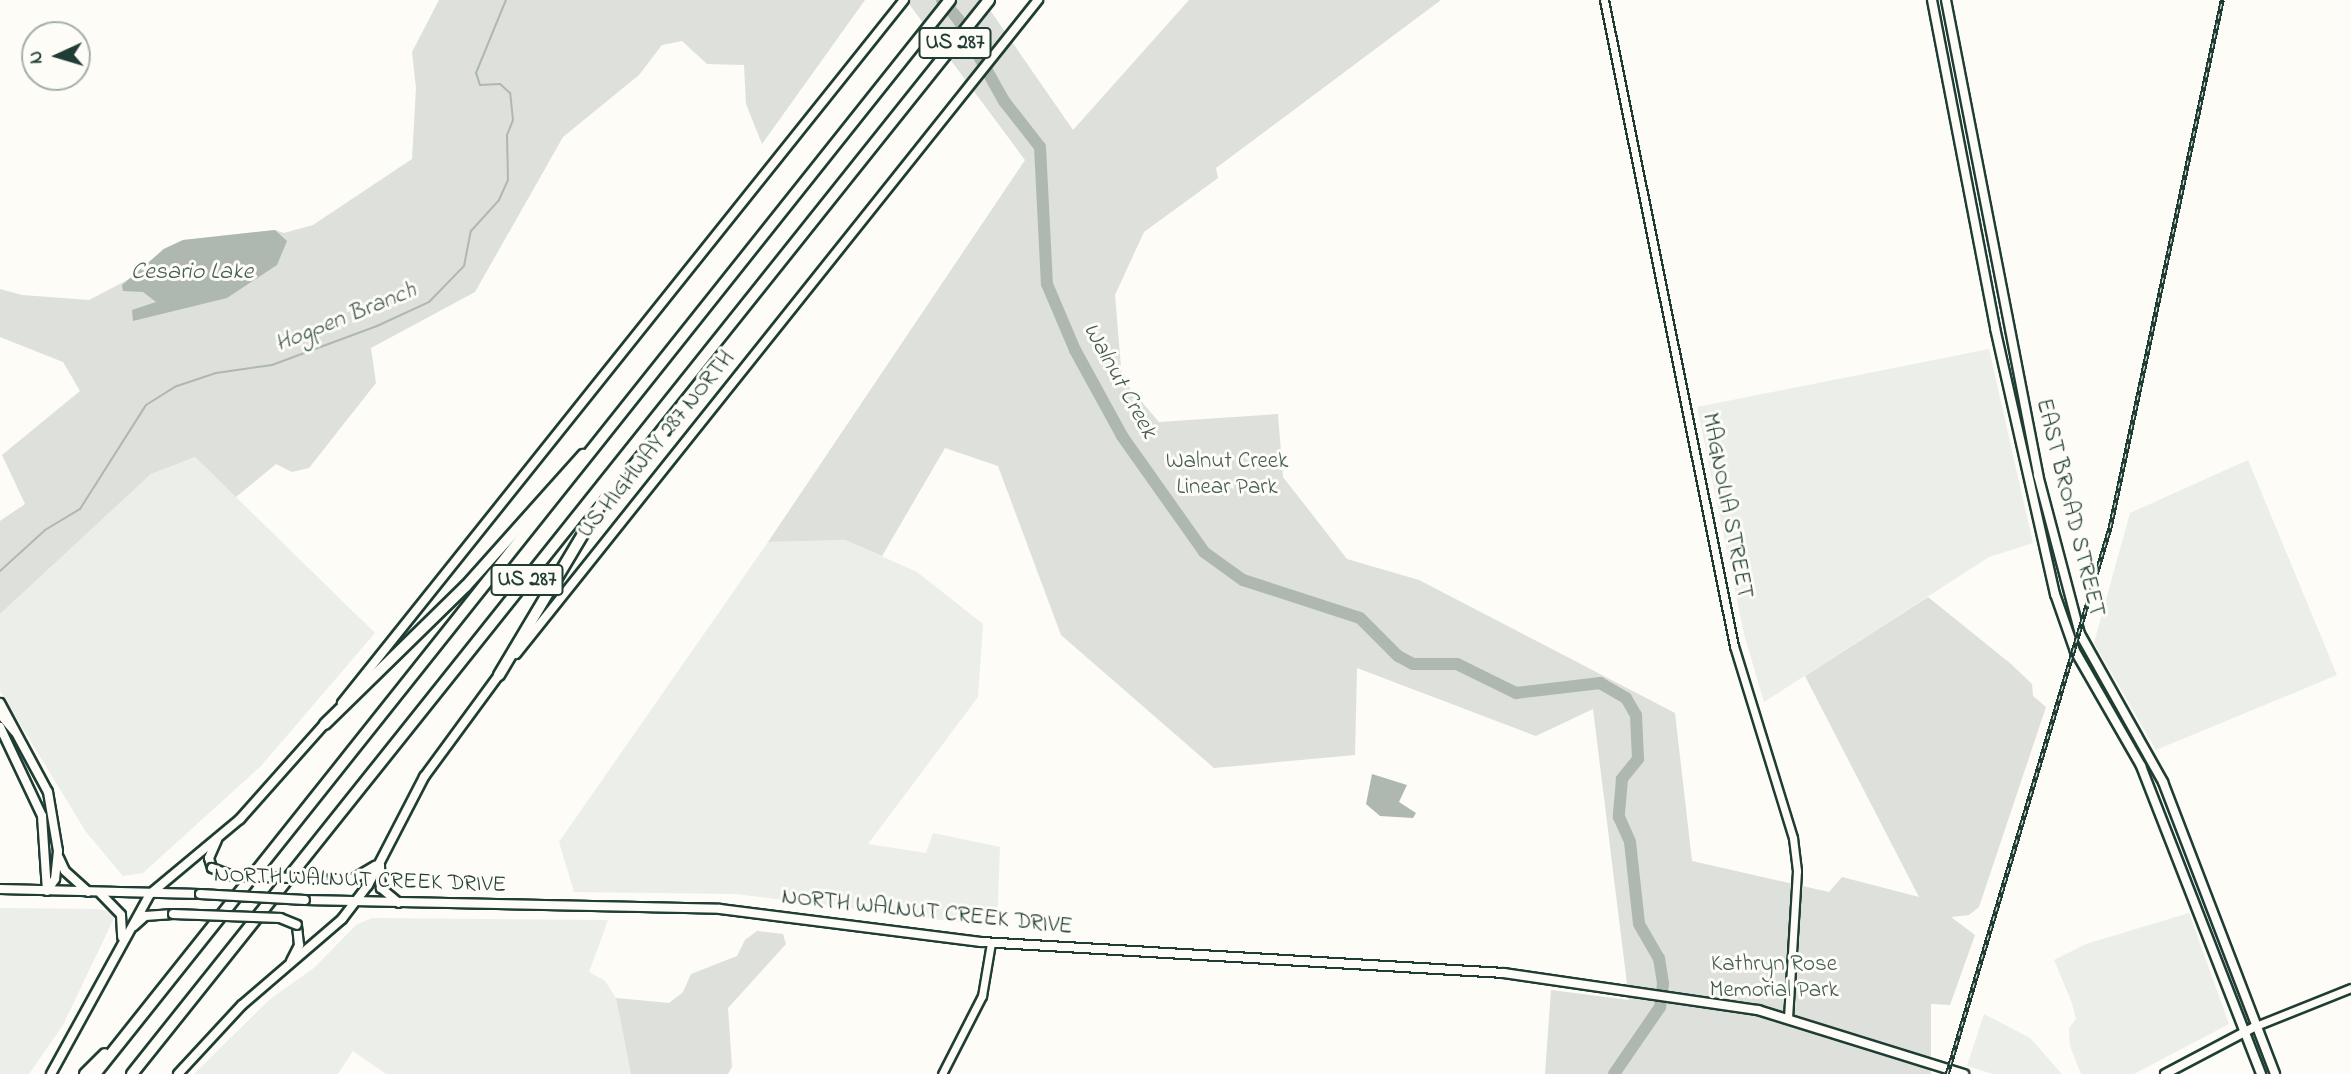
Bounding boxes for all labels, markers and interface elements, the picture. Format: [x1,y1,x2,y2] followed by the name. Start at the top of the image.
[21,21,91,91] north arrow
[918,26,992,60] road number: US 287
[23,50,50,65] text: N
[131,259,253,287] water label: Cesario Lake
[271,277,421,359] water label: Hogpen Branch
[1075,318,1163,444] water label: Walnut Creek
[573,346,741,544] street label: US HIGHWAY 287 NORTH
[2029,396,2109,620] street label: EAST BROAD STREET
[1694,411,1758,601] street label: MAGNOLIA STREET
[1166,448,1288,502] park label: Walnut Creek Linear Park
[490,562,564,598] road number: US 287
[213,862,507,900] street label: NORTH WALNUT CREEK DRIVE
[780,884,1074,942] street label: NORTH WALNUT CREEK DRIVE
[1710,951,1838,1005] park label: Kathryn Rose Memorial Park

